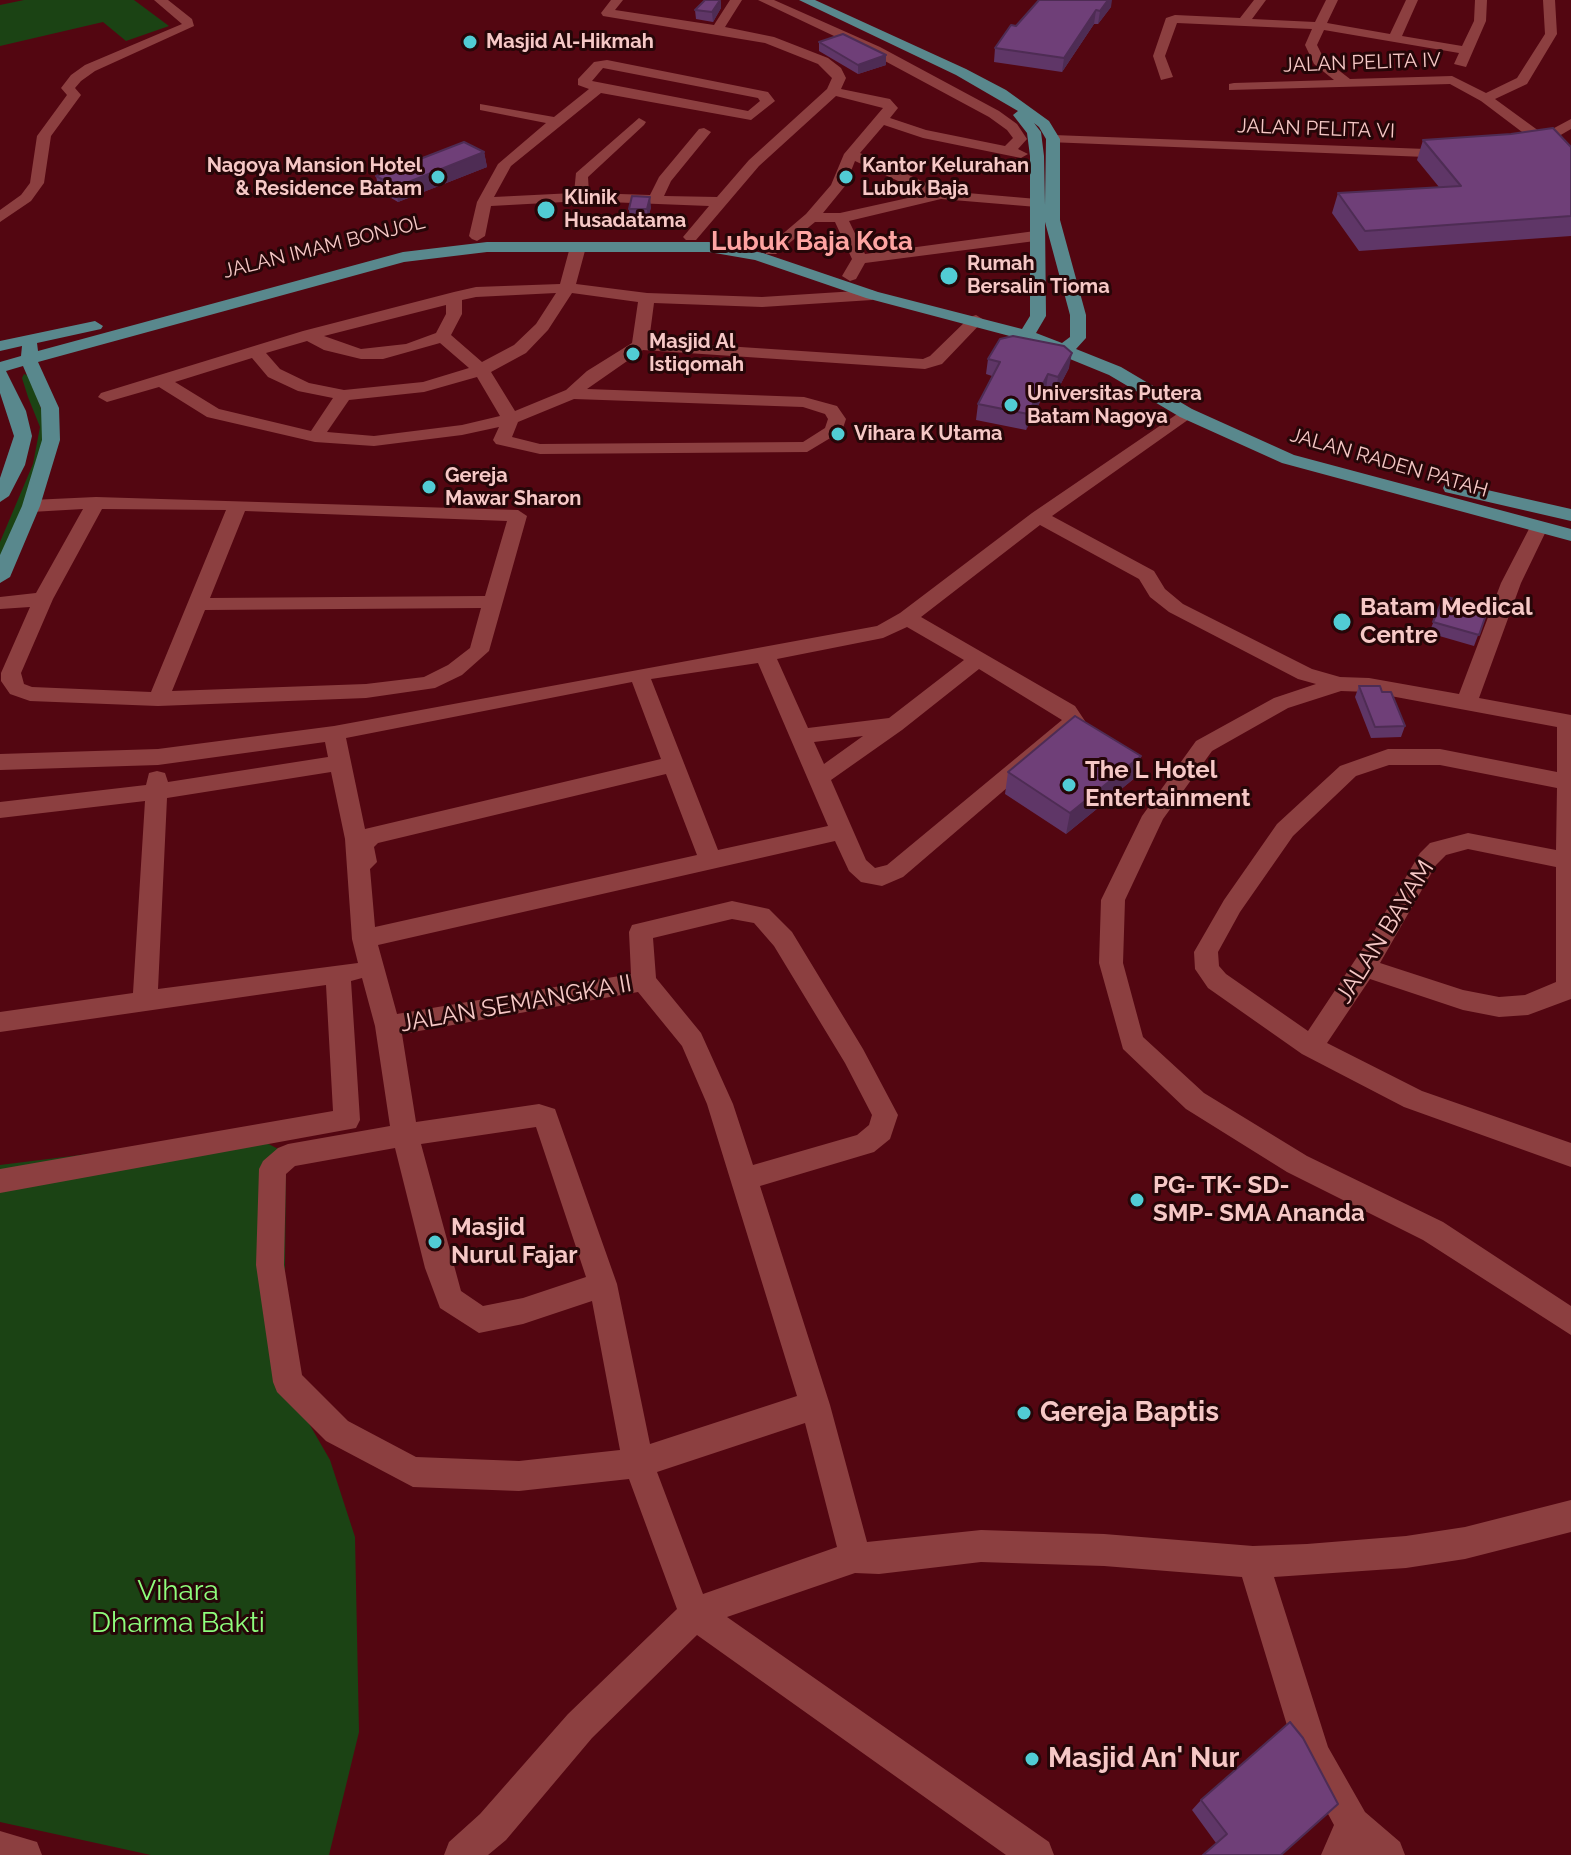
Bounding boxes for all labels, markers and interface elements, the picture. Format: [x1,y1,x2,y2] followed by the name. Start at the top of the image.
[486,30,654,54] place label: Masjid Al-Hikmah
[461,33,479,51] marker: Masjid Al-Hikmah
[1283,48,1441,78] street label: JALAN PELITA IV
[1237,114,1395,144] street label: JALAN PELITA VI
[207,154,422,201] place label: Nagoya Mansion Hotel & Residence Batam
[862,154,1029,201] place label: Kantor Kelurahan Lubuk Baja
[429,168,447,186] marker: Nagoya Mansion Hotel & Residence Batam
[837,168,855,186] marker: Kantor Kelurahan Lubuk Baja
[564,186,686,233] place label: Klinik Husadatama
[535,199,557,221] marker: Klinik Husadatama
[221,210,427,284] street label: JALAN IMAM BONJOL
[711,226,913,258] district label: Lubuk Baja Kota
[967,252,1110,299] place label: Rumah Bersalin Tioma
[938,265,960,287] marker: Rumah Bersalin Tioma
[649,330,744,377] place label: Masjid Al Istiqomah
[624,345,642,363] marker: Masjid Al Istiqomah
[1027,382,1202,429] place label: Universitas Putera Batam Nagoya
[1002,396,1020,414] marker: Universitas Putera Batam Nagoya
[854,422,1002,446] place label: Vihara K Utama
[1287,423,1491,503] street label: JALAN RADEN PATAH
[829,425,847,443] marker: Vihara K Utama
[445,464,581,511] place label: Gereja Mawar Sharon
[420,478,438,496] marker: Gereja Mawar Sharon
[1360,594,1533,650] place label: Batam Medical Centre
[1331,611,1353,633] marker: Batam Medical Centre
[1085,757,1250,813] place label: The L Hotel Entertainment
[1060,776,1078,794] marker: The L Hotel Entertainment
[1330,855,1440,1009] street label: JALAN BAYAM
[398,969,634,1039] street label: JALAN SEMANGKA II
[1153,1172,1365,1228] place label: PG- TK- SD- SMP- SMA Ananda
[1128,1191,1146,1209] marker: PG- TK- SD- SMP- SMA Ananda
[451,1214,577,1270] place label: Masjid Nurul Fajar
[426,1233,444,1251] marker: Masjid Nurul Fajar
[1040,1396,1219,1430] place label: Gereja Baptis
[1015,1404,1033,1422] marker: Gereja Baptis
[91,1575,265,1641] park label: Vihara Dharma Bakti
[1048,1742,1239,1776] place label: Masjid An' Nur
[1023,1750,1041,1768] marker: Masjid An' Nur

